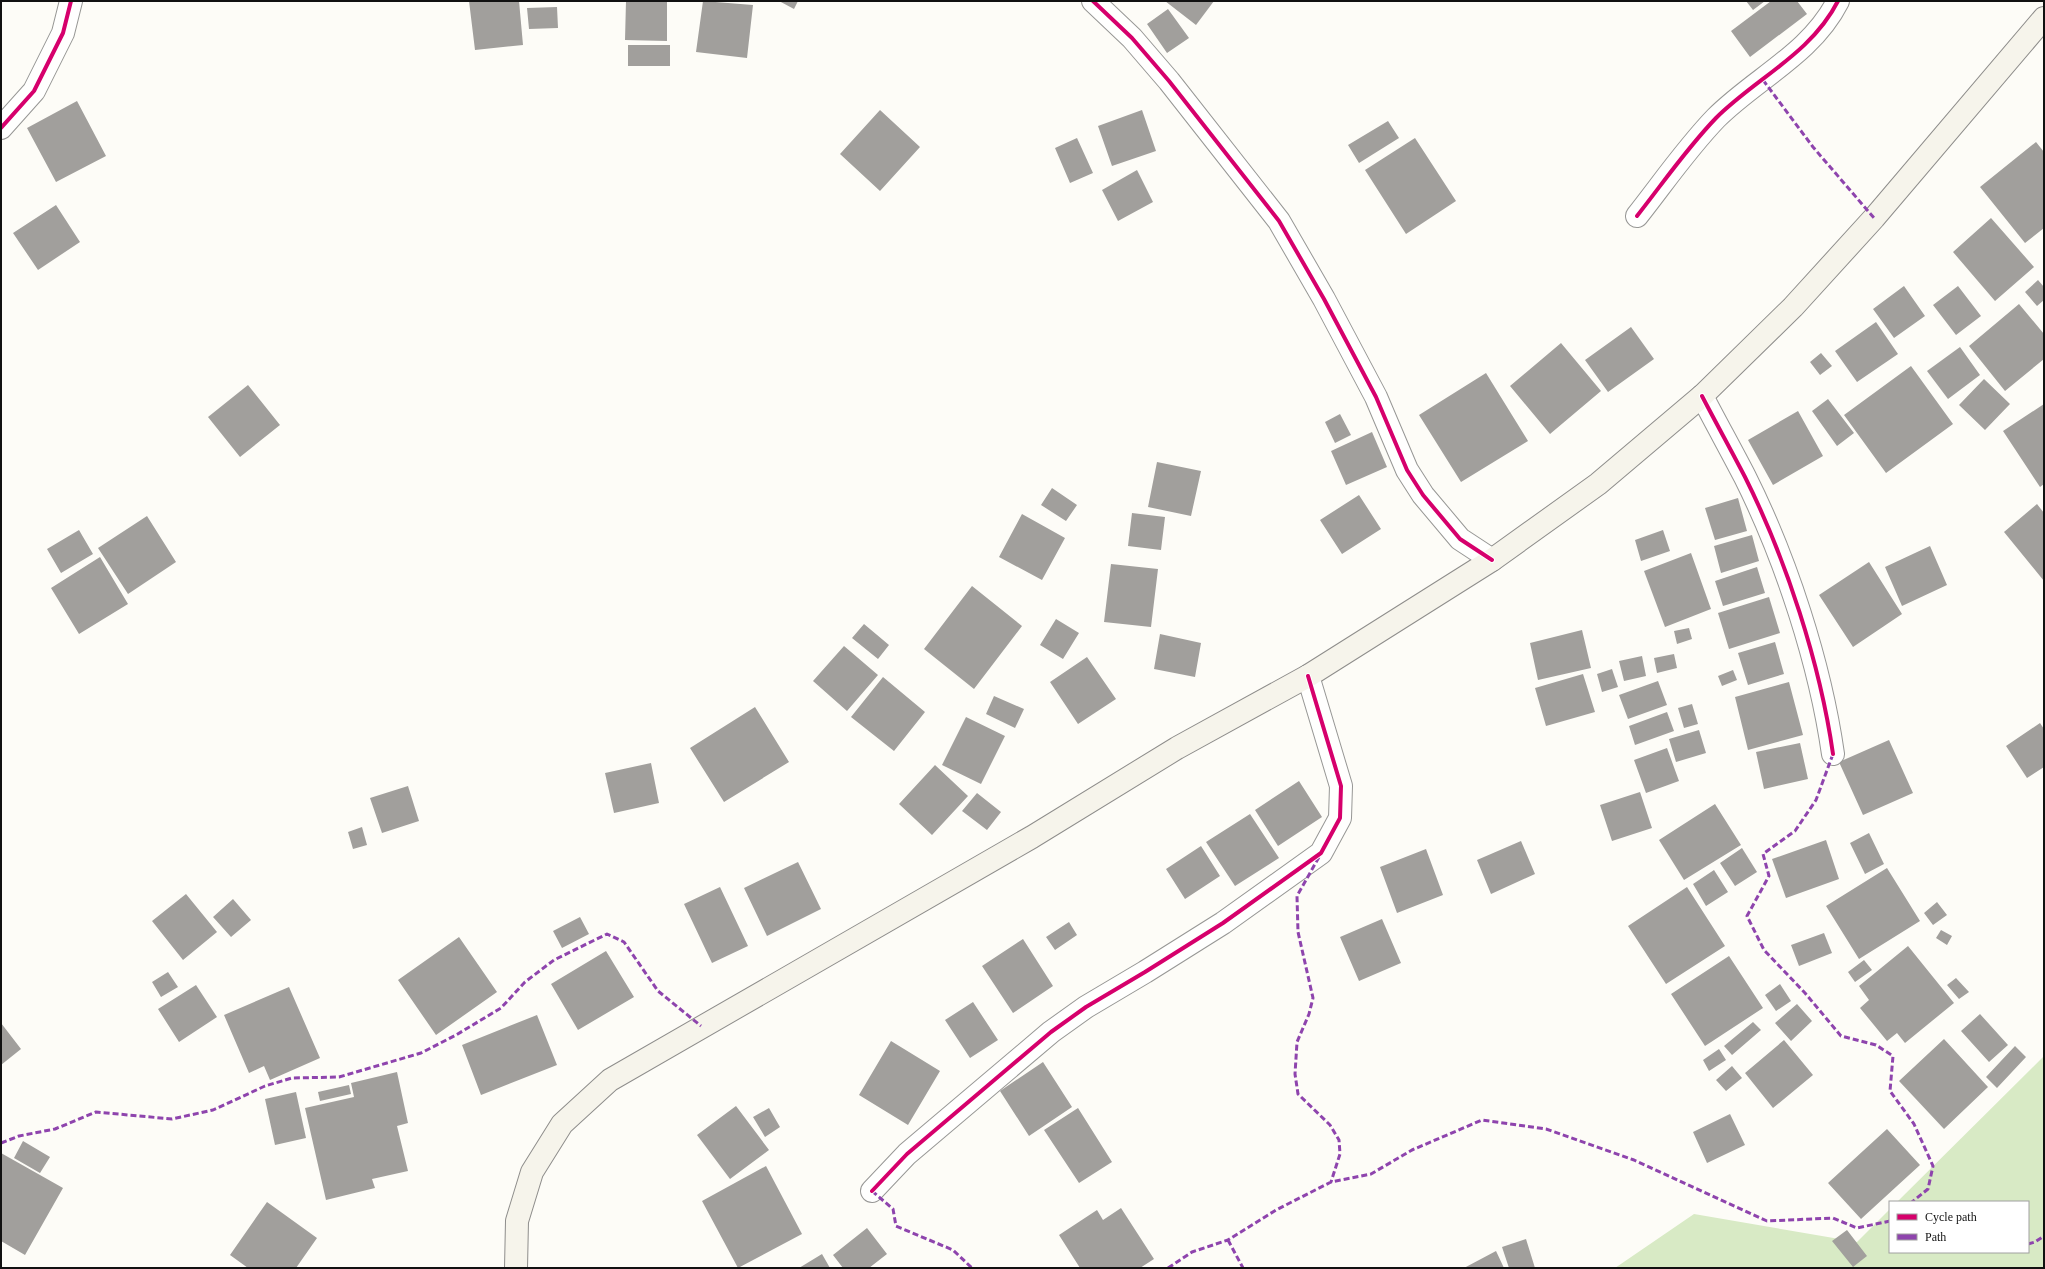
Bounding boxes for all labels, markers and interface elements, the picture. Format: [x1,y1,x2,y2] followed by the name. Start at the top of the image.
[1889,1201,2029,1253] legend
[1925,1210,1977,1224] text: Cycle path
[1925,1230,1946,1244] text: Path

